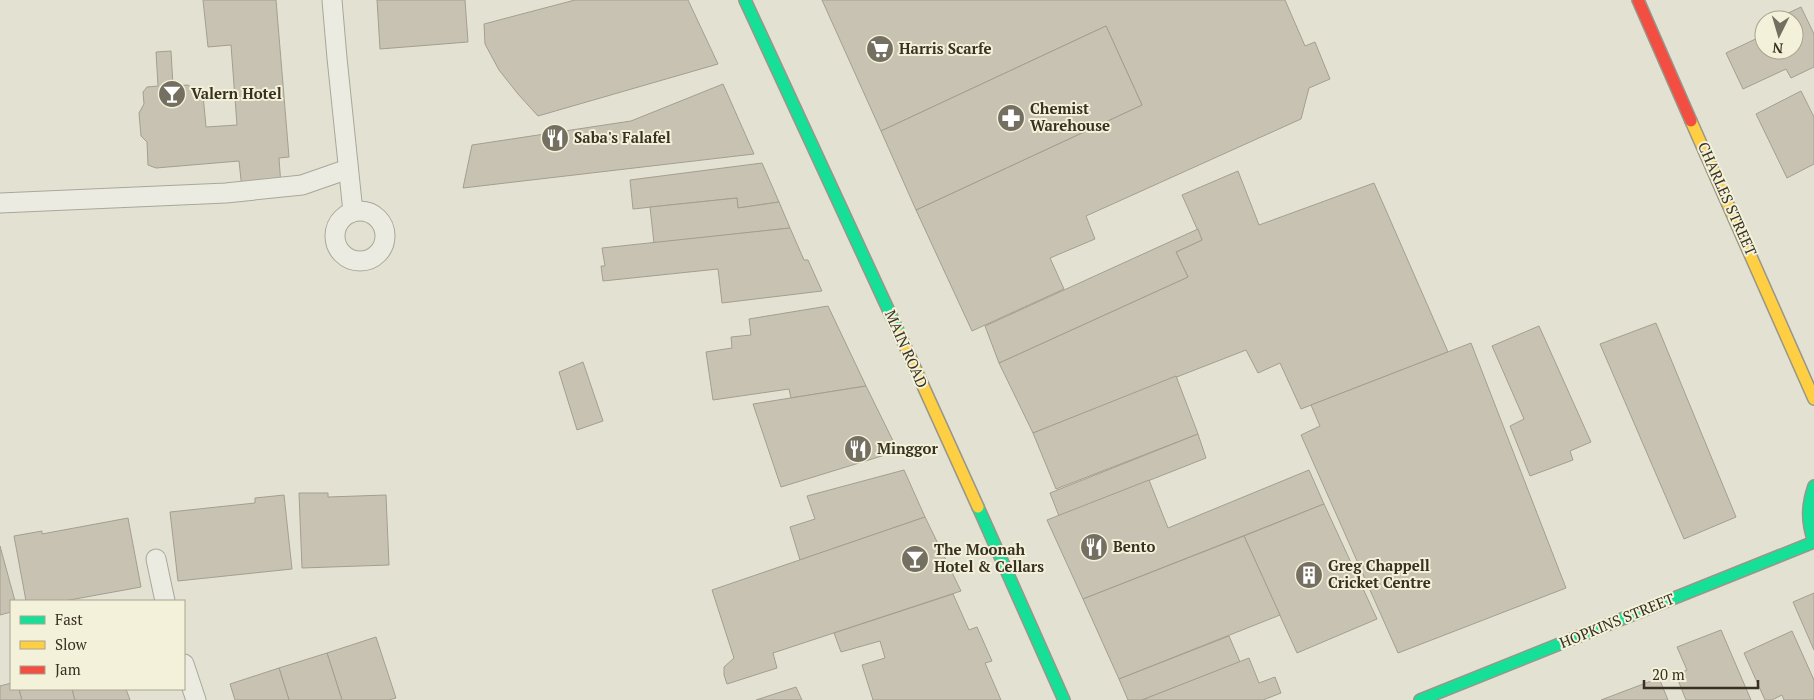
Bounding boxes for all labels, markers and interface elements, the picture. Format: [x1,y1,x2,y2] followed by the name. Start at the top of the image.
[1754,10,1804,60] north arrow
[865,34,895,64] supermarket icon: Harris Scarfe
[899,38,992,58] place label: Harris Scarfe
[1771,38,1784,58] text: N
[157,79,187,109] bar icon: Valern Hotel
[191,83,282,103] place label: Valern Hotel
[1030,98,1110,135] place label: Chemist Warehouse
[996,103,1026,133] pharmacy icon: Chemist Warehouse
[540,123,570,153] restaurant icon: Saba's Falafel
[574,127,671,147] place label: Saba's Falafel
[1694,138,1762,259] street label: CHARLES STREET
[881,306,933,391] street label: MAIN ROAD
[843,434,873,464] restaurant icon: Minggor
[877,438,938,458] place label: Minggor
[1079,532,1109,562] restaurant icon: Bento
[1113,536,1155,556] place label: Bento
[934,539,1044,576] place label: The Moonah Hotel & Cellars
[900,544,930,574] bar icon: The Moonah Hotel & Cellars
[1328,555,1431,592] place label: Greg Chappell Cricket Centre
[1294,560,1324,590] building icon: Greg Chappell Cricket Centre
[1556,588,1677,652] street label: HOPKINS STREET
[10,600,185,690] legend
[55,609,83,629] text: Fast
[55,634,88,654] text: Slow
[1644,658,1758,690] scale bar
[55,659,81,679] text: Jam
[1652,664,1685,684] text: 20 m

